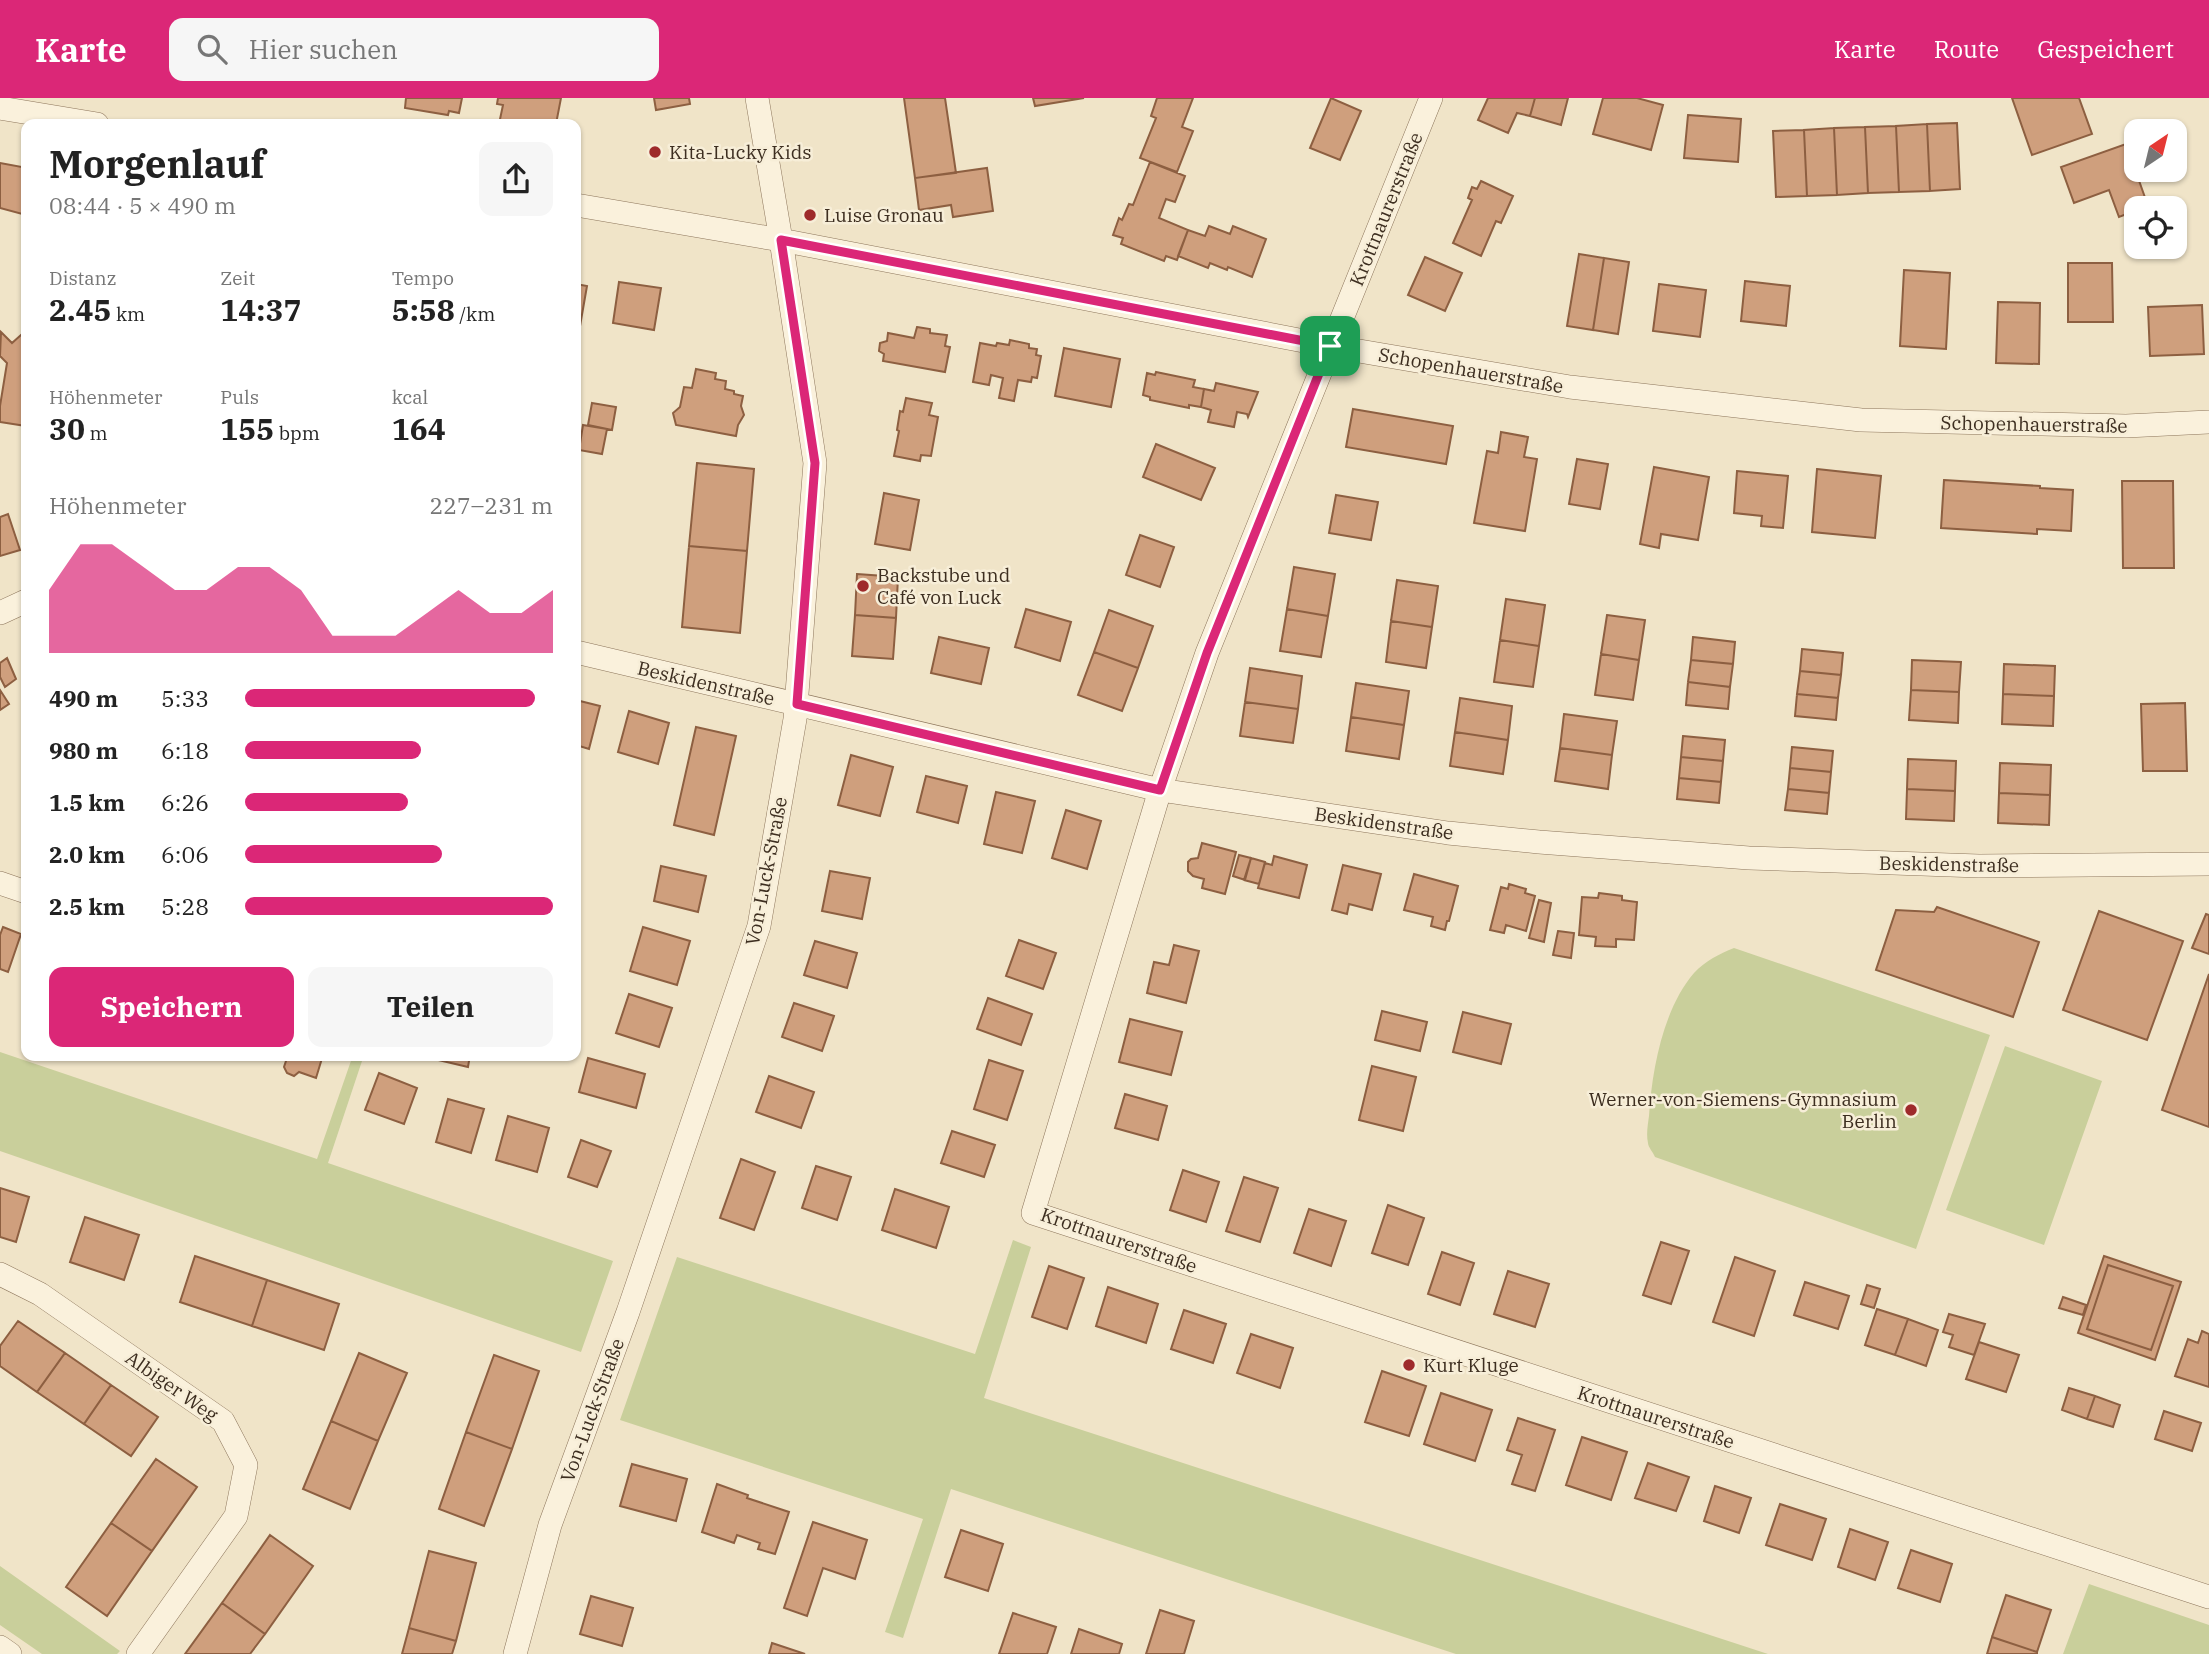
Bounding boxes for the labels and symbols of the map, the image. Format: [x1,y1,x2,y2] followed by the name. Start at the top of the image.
[2124,119,2188,182] north arrow
[1344,129,1428,289] street label: Krottnaurerstraße
[669,140,812,164] place label: Kita-Lucky Kids
[647,144,663,160] marker: Kita-Lucky Kids
[824,203,944,227] place label: Luise Gronau
[802,207,818,223] marker: Luise Gronau
[1300,316,1360,376] pin
[1377,342,1565,398] street label: Schopenhauerstraße
[1940,410,2128,438] street label: Schopenhauerstraße
[877,563,1010,609] place label: Backstube und Café von Luck
[855,578,871,594] marker: Backstube und Café von Luck
[635,656,777,710] street label: Beskidenstraße
[740,795,792,947] street label: Von-Luck-Straße
[1313,801,1455,845] street label: Beskidenstraße
[1879,851,2019,877] street label: Beskidenstraße
[1589,1087,1897,1133] place label: Werner-von-Siemens-Gymnasium Berlin
[1903,1102,1919,1118] marker: Werner-von-Siemens-Gymnasium Berlin
[1038,1202,1200,1278] street label: Krottnaurerstraße
[555,1335,629,1485] street label: Von-Luck-Straße
[121,1345,223,1427] street label: Albiger Weg
[1423,1353,1519,1377] place label: Kurt Kluge
[1401,1357,1417,1373] marker: Kurt Kluge
[1574,1380,1738,1454] street label: Krottnaurerstraße

